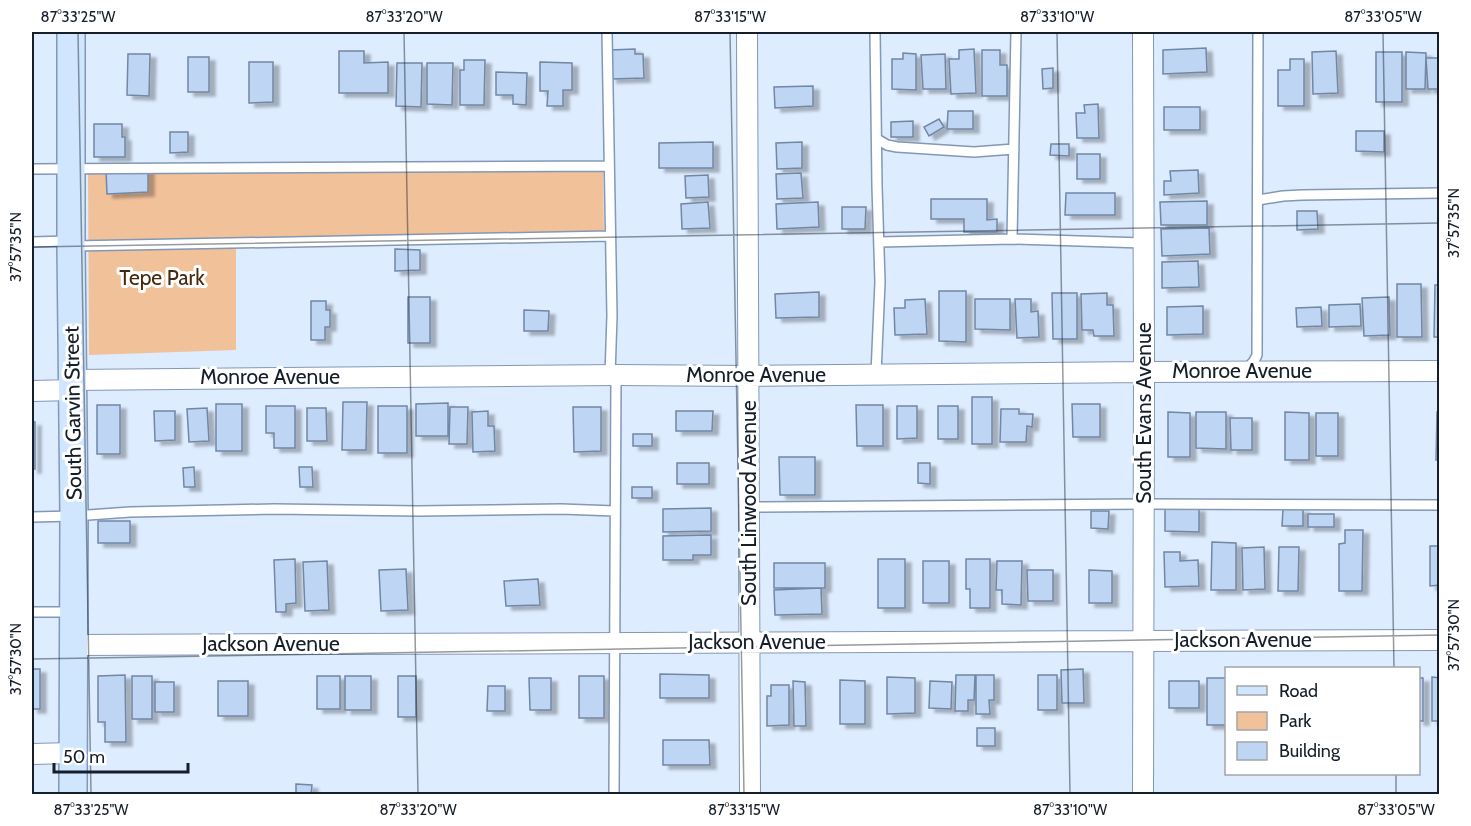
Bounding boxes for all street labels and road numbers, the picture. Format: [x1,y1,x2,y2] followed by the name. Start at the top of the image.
[1131,322,1156,504] street label: South Evans Avenue
[58,326,87,500] street label: South Garvin Street
[1172,358,1312,383] street label: Monroe Avenue
[686,362,826,387] street label: Monroe Avenue
[200,364,340,389] street label: Monroe Avenue
[736,400,761,606] street label: South Linwood Avenue
[1173,627,1312,652] street label: Jackson Avenue
[687,629,826,654] street label: Jackson Avenue
[201,631,340,656] street label: Jackson Avenue

